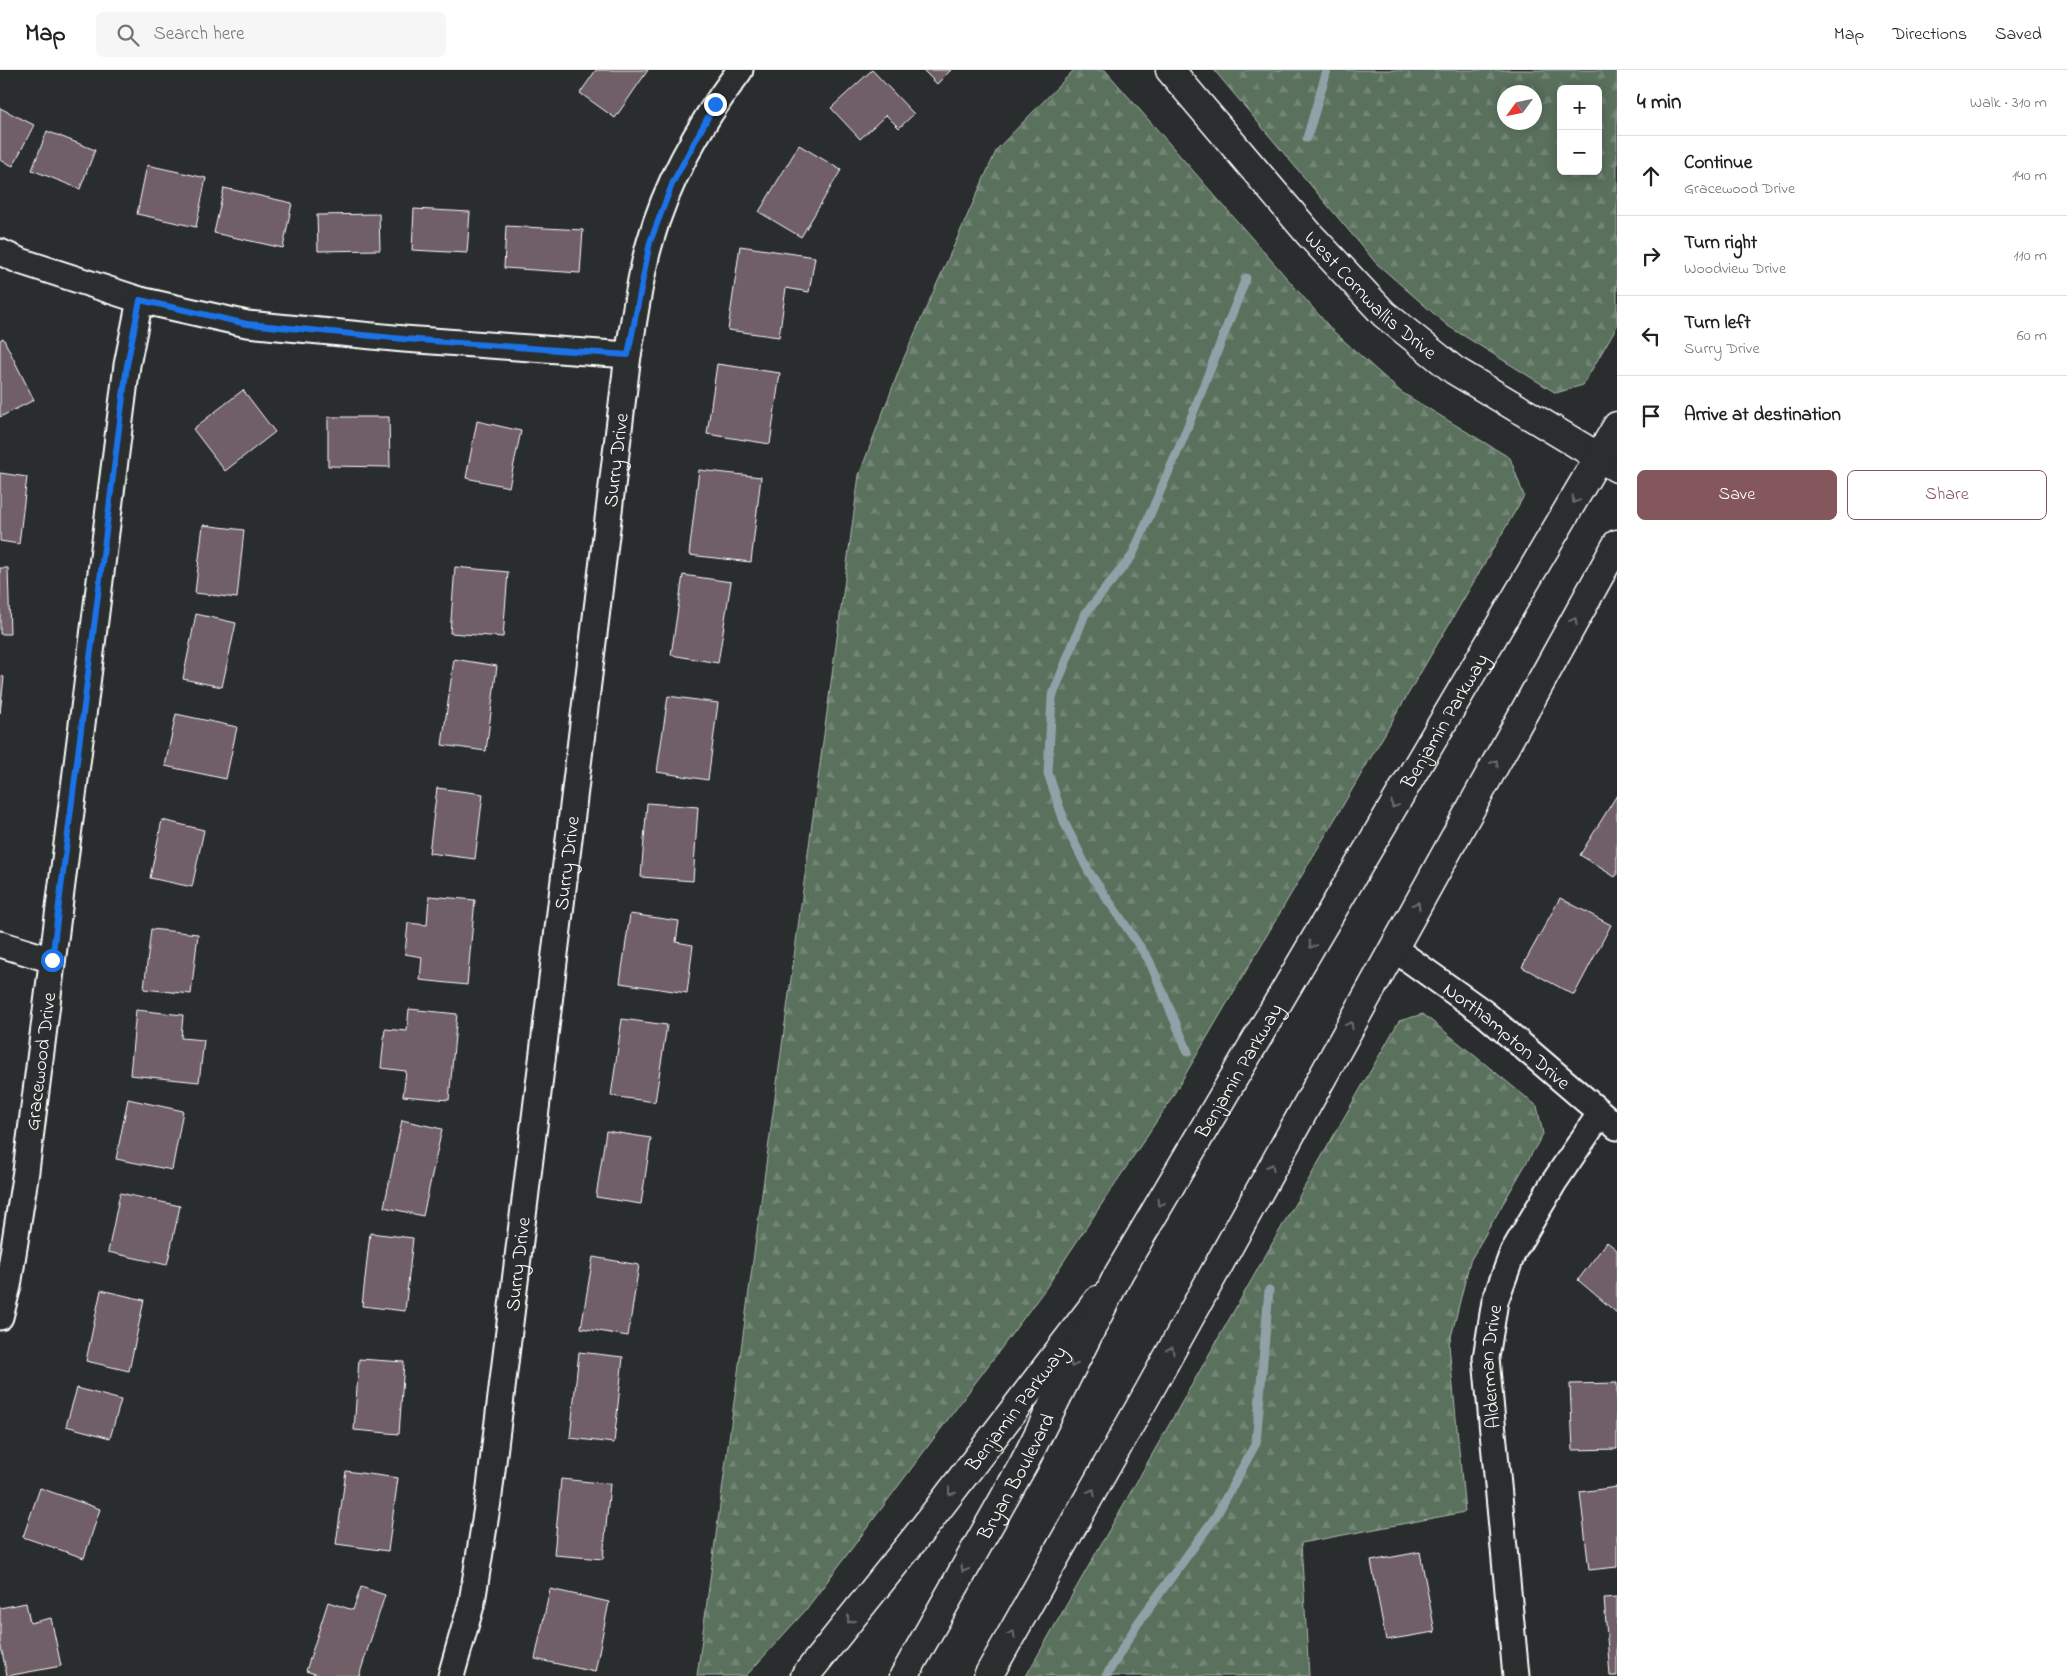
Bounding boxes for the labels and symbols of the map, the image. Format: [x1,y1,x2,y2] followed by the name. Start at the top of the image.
[1497,85,1542,130] north arrow
[704,93,727,116] route end
[1296,225,1442,368] street label: West Cornwallis Drive
[598,412,638,509] street label: Surry Drive
[1571,494,1581,503] one-way arrow
[1568,617,1578,626] one-way arrow
[1394,649,1497,796] street label: Benjamin Parkway
[1489,759,1499,768] one-way arrow
[1391,800,1401,809] one-way arrow
[548,815,589,912] street label: Surry Drive
[1410,902,1420,911] one-way arrow
[1308,940,1318,949] one-way arrow
[41,949,64,972] route start
[1436,976,1576,1098] street label: Northampton Drive
[19,991,65,1132] street label: Gracewood Drive
[1189,999,1291,1145] street label: Benjamin Parkway
[1344,1022,1354,1031] one-way arrow
[1265,1164,1275,1173] one-way arrow
[1156,1198,1166,1207] one-way arrow
[500,1216,540,1313] street label: Surry Drive
[1474,1303,1511,1430] street label: Alderman Drive
[959,1340,1075,1479] street label: Benjamin Parkway
[1165,1347,1175,1356] one-way arrow
[1070,1358,1080,1367] one-way arrow
[971,1409,1064,1547] street label: Bryan Boulevard
[948,1487,957,1496] one-way arrow
[1085,1488,1095,1497] one-way arrow
[961,1563,971,1572] one-way arrow
[847,1614,855,1623] one-way arrow
[1005,1630,1015,1639] one-way arrow

